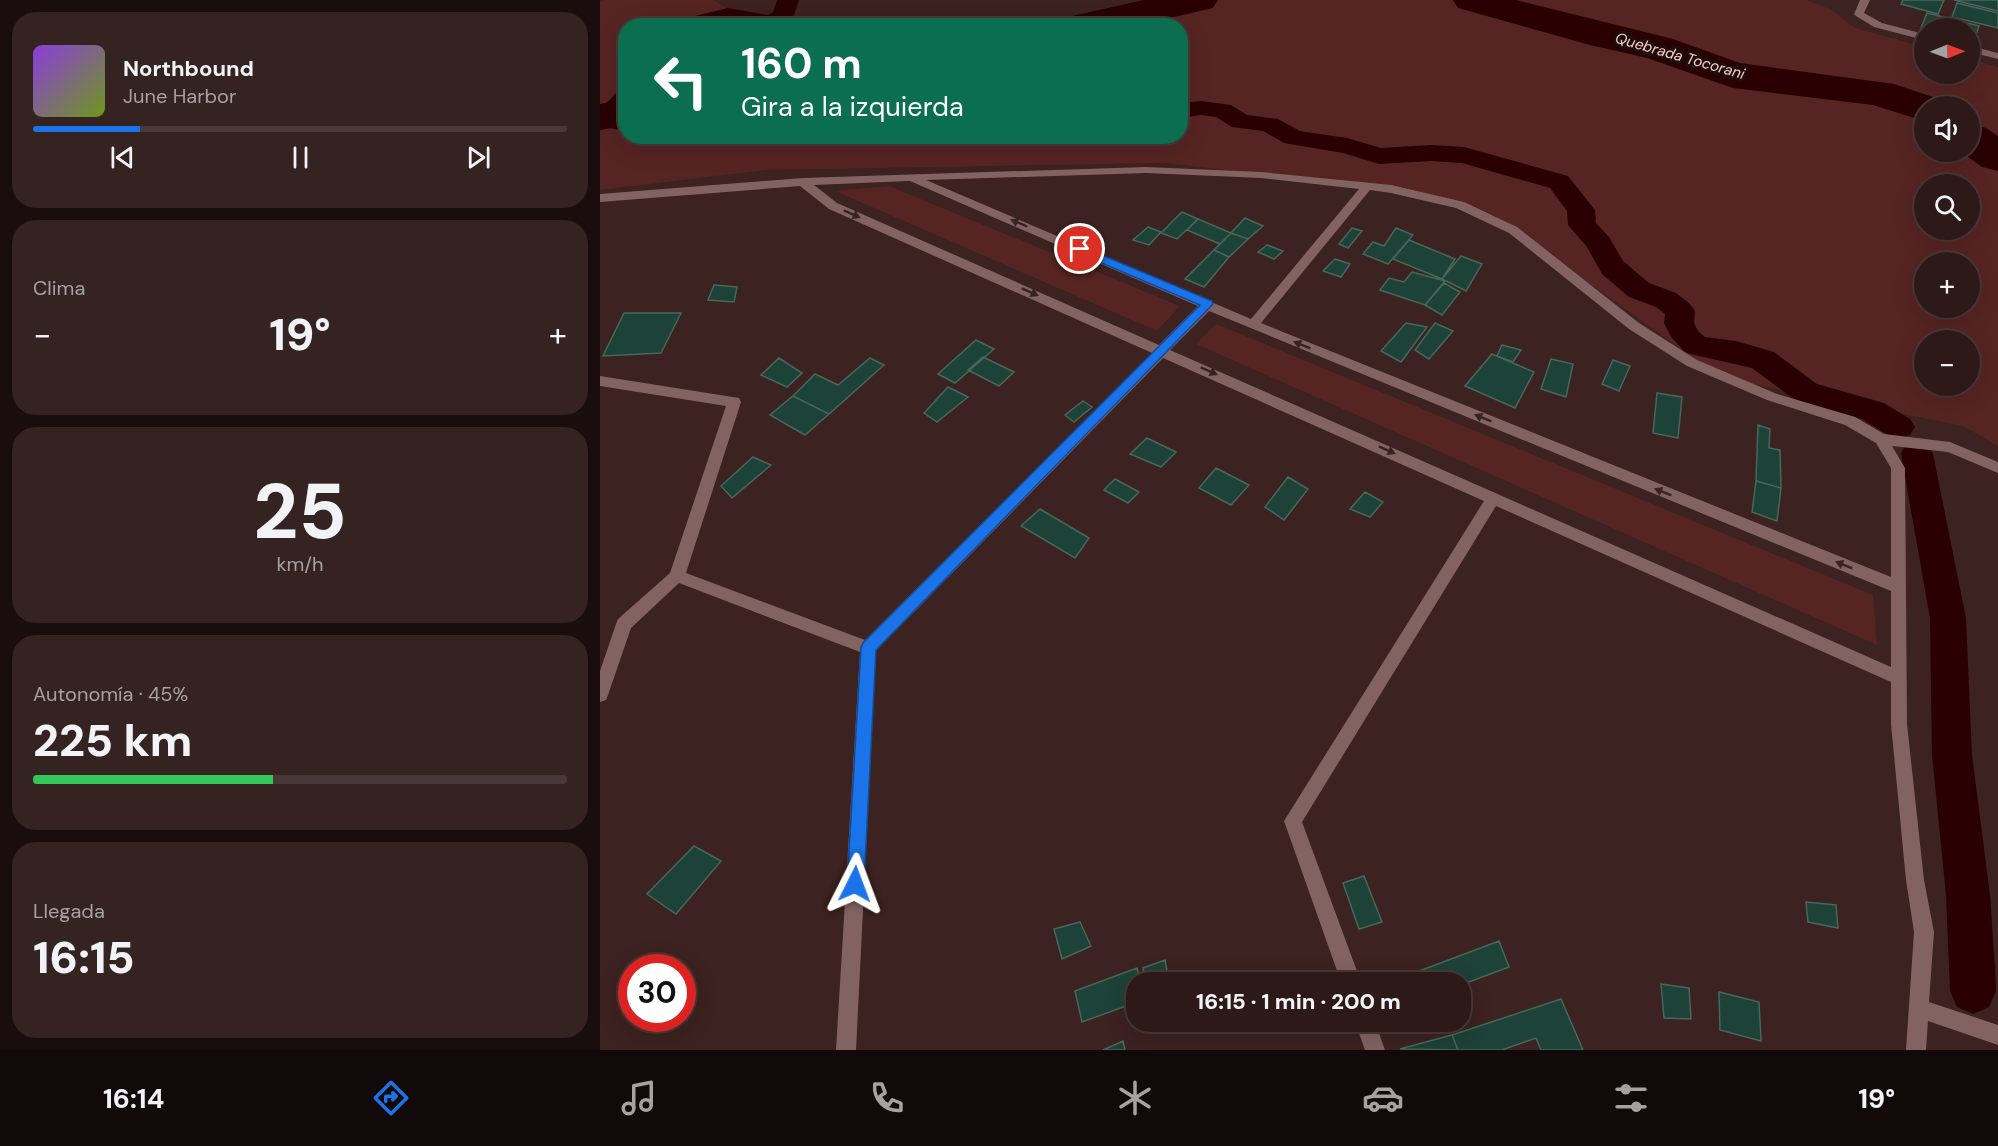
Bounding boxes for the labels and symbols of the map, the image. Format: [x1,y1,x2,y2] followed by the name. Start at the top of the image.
[1914,18,1980,84] north arrow
[1613,28,1747,84] water label: Quebrada Tocorani
[843,209,861,219] one-way arrow
[1009,218,1027,228] one-way arrow
[1054,223,1105,274] pin
[1021,288,1039,297] one-way arrow
[1293,340,1311,349] one-way arrow
[1200,366,1218,376] one-way arrow
[1473,413,1491,423] one-way arrow
[1378,446,1395,455] one-way arrow
[1654,487,1672,496] one-way arrow
[1835,560,1853,569] one-way arrow
[823,852,887,916] position arrow
[618,954,696,1032] speed limit sign: 30

